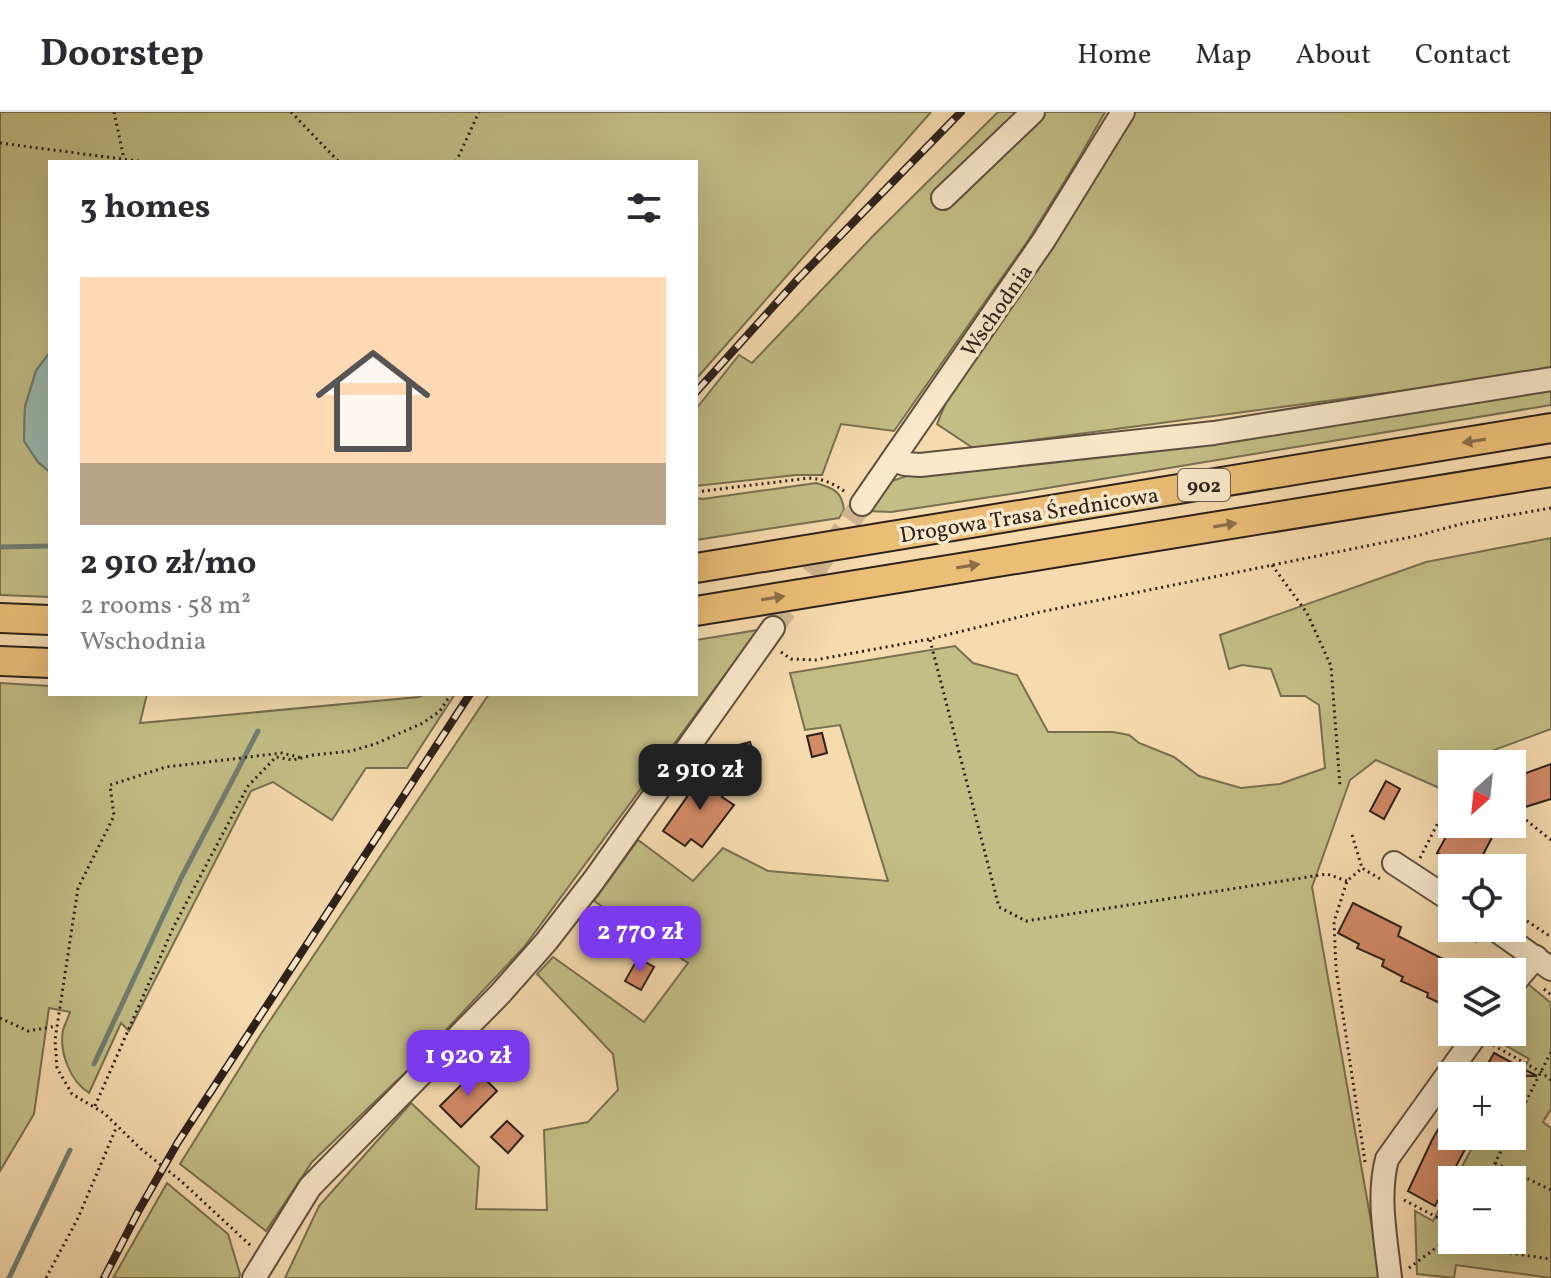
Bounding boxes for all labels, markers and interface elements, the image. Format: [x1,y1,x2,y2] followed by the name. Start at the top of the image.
[40,29,204,82] text: Doorstep
[1077,36,1151,75] text: Home
[1195,36,1251,75] text: Map
[1295,36,1371,75] text: About
[1415,36,1511,75] text: Contact
[80,185,210,232] text: 3 homes
[622,186,666,230] icon: filters
[955,259,1041,364] street label: Wschodnia
[301,329,445,473] icon: home
[1461,435,1486,448] one-way arrow
[1178,469,1230,501] road number: 902
[898,481,1161,552] street label: Drogowa Trasa Średnicowa
[1213,518,1238,530] one-way arrow
[80,541,256,588] text: 2 910 zł/mo
[956,560,981,572] one-way arrow
[80,588,251,624] text: 2 rooms · 58 m²
[761,592,786,604] one-way arrow
[80,624,206,660] text: Wschodnia
[617,744,783,812] pin: 2 910 zł
[1438,750,1526,838] north arrow
[1438,750,1526,1254] map controls
[657,752,743,788] text: 2 910 zł
[1438,854,1526,942] button: locate
[557,906,723,974] pin: 2 770 zł
[597,914,683,950] text: 2 770 zł
[1438,958,1526,1046] button: layers
[385,1030,551,1098] pin: 1 920 zł
[425,1038,511,1074] text: 1 920 zł
[1438,1062,1526,1150] button: +
[1438,1166,1526,1254] button: −

